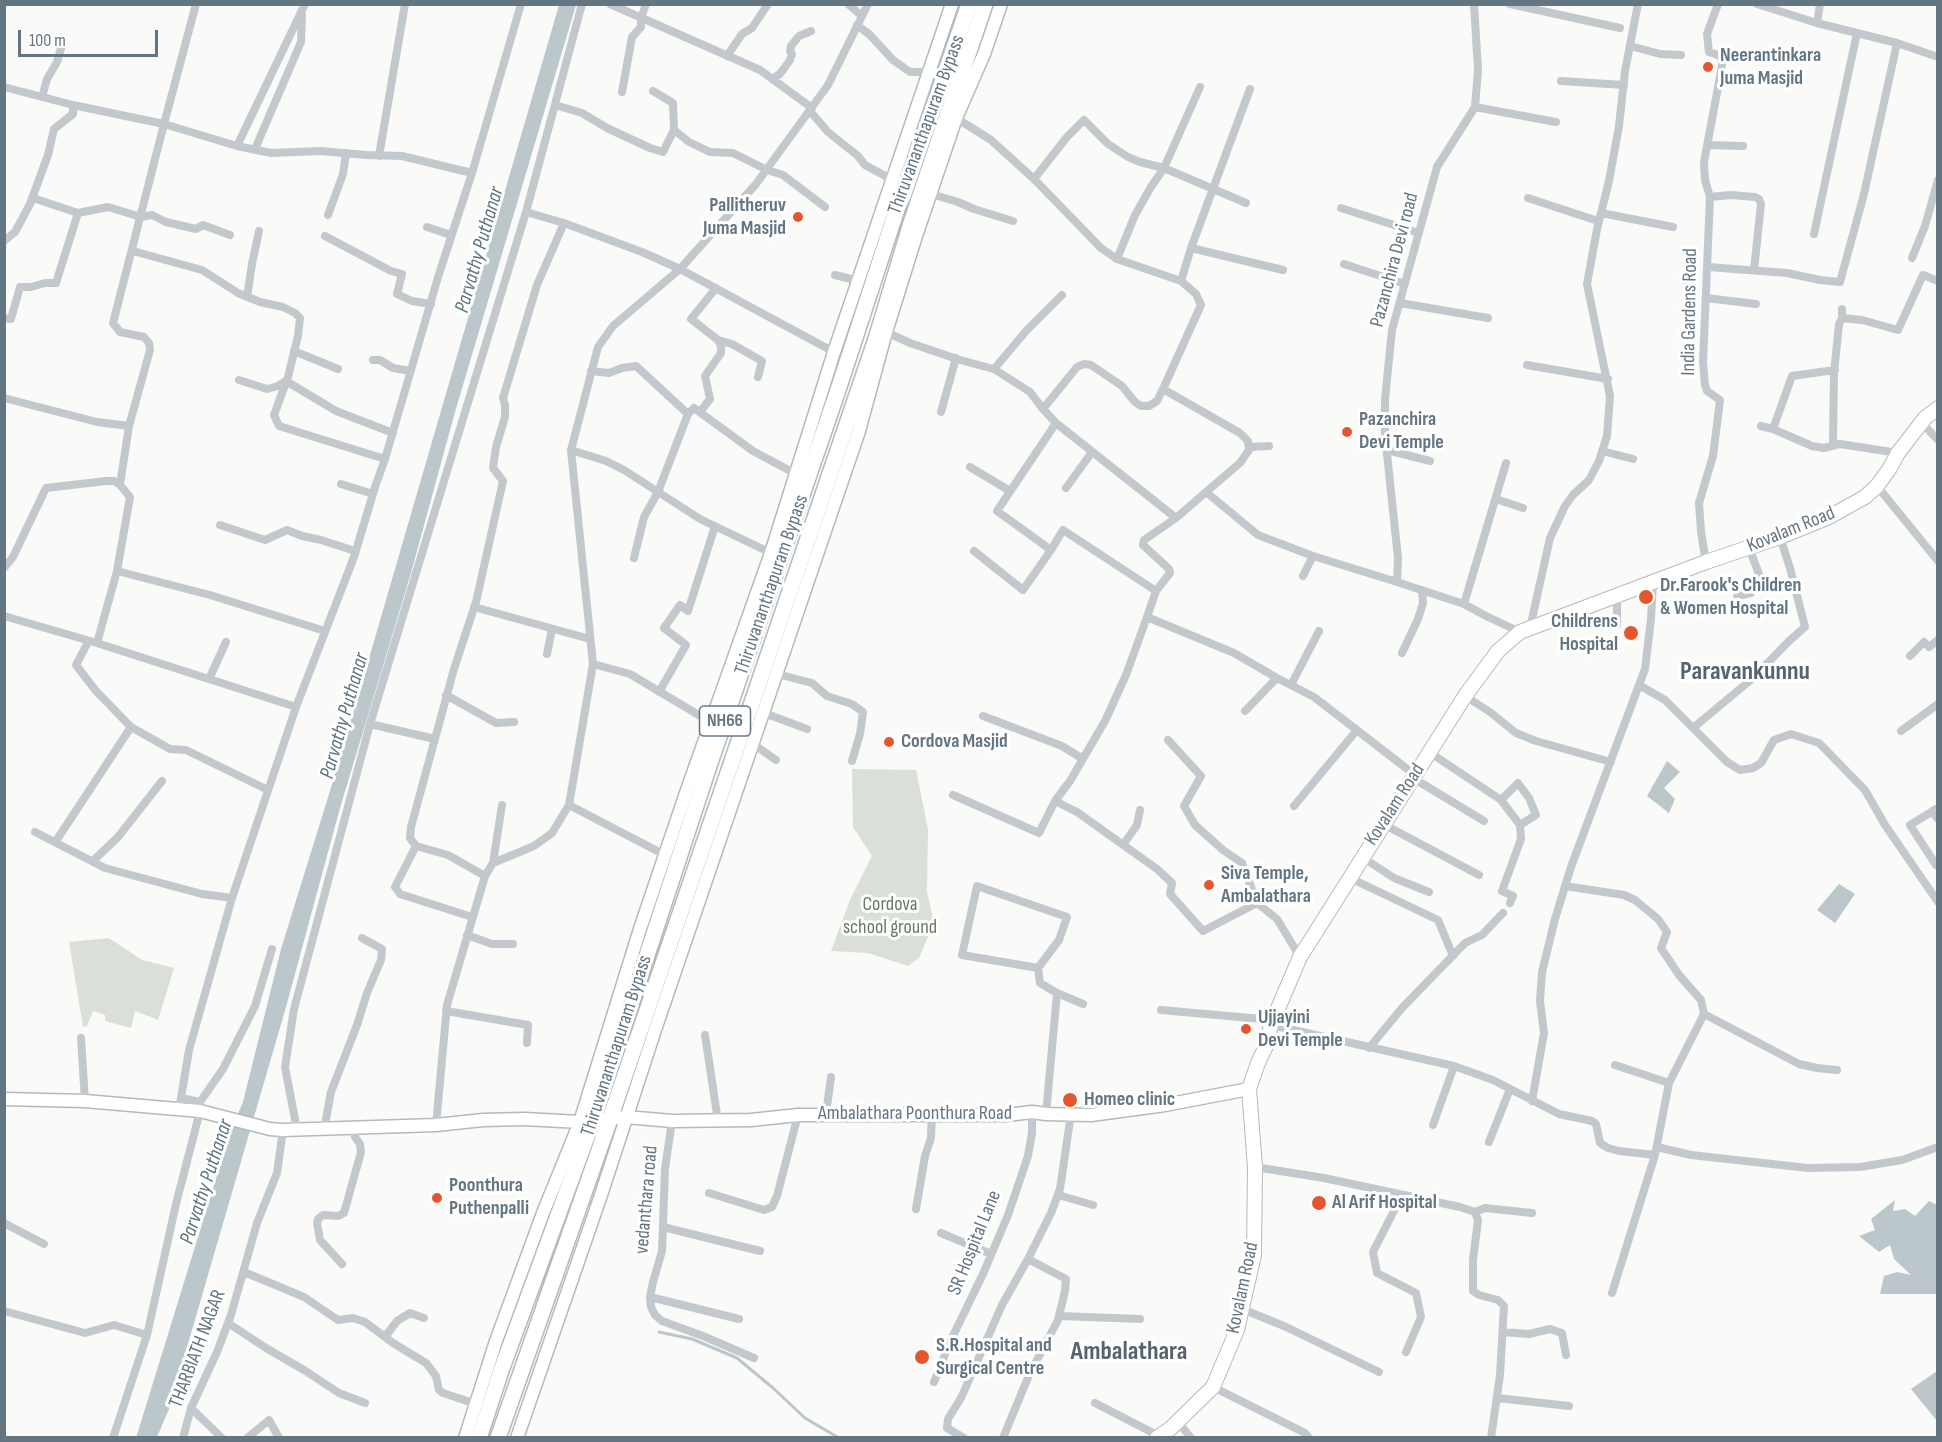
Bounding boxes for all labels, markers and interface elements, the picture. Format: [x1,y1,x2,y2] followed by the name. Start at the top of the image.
[21,18,160,56] scale bar
[29,30,66,51] text: 100 m
[883,32,971,218] street label: Thiruvananthapuram Bypass
[1720,44,1821,91] place label: Neerantinkara Juma Masjid
[1701,60,1715,74] marker: Neerantinkara Juma Masjid
[450,184,510,316] water label: Parvathy Puthanar
[1366,190,1424,330] street label: Pazanchira Devi road
[703,194,786,241] place label: Pallitheruv Juma Masjid
[791,210,805,224] marker: Pallitheruv Juma Masjid
[1677,248,1703,376] street label: India Gardens Road
[1359,408,1444,455] place label: Pazanchira Devi Temple
[1340,425,1354,439] marker: Pazanchira Devi Temple
[730,492,814,678] street label: Thiruvananthapuram Bypass
[1744,502,1838,558] street label: Kovalam Road
[1660,574,1801,621] place label: Dr.Farook's Children & Women Hospital
[1637,588,1655,606] marker: Dr.Farook's Children & Women Hospital
[1551,610,1618,657] place label: Childrens Hospital
[1622,624,1640,642] marker: Childrens Hospital
[315,650,375,782] water label: Parvathy Puthanar
[1680,656,1810,688] district label: Paravankunnu
[700,706,750,736] road number: NH66
[901,730,1008,754] place label: Cordova Masjid
[882,735,896,749] marker: Cordova Masjid
[1360,760,1430,850] street label: Kovalam Road
[1221,862,1311,909] place label: Siva Temple, Ambalathara
[1202,878,1216,892] marker: Siva Temple, Ambalathara
[843,893,937,940] park label: Cordova school ground
[576,952,658,1140] street label: Thiruvananthapuram Bypass
[1258,1006,1343,1053] place label: Ujjayini Devi Temple
[1239,1022,1253,1036] marker: Ujjayini Devi Temple
[1084,1088,1175,1112] place label: Homeo clinic
[1061,1091,1079,1109] marker: Homeo clinic
[818,1102,1012,1126] street label: Ambalathara Poonthura Road
[175,1116,239,1248] water label: Parvathy Puthanar
[630,1145,664,1255] street label: vedanthara road
[449,1174,529,1221] place label: Poonthura Puthenpalli
[943,1187,1007,1299] street label: SR Hospital Lane
[430,1191,444,1205] marker: Poonthura Puthenpalli
[1332,1191,1437,1215] place label: Al Arif Hospital
[1310,1194,1328,1212] marker: Al Arif Hospital
[1222,1240,1264,1336] street label: Kovalam Road
[164,1287,232,1411] street label: THARBIATH NAGAR
[936,1334,1052,1381] place label: S.R.Hospital and Surgical Centre
[1071,1336,1187,1368] district label: Ambalathara
[913,1348,931,1366] marker: S.R.Hospital and Surgical Centre

